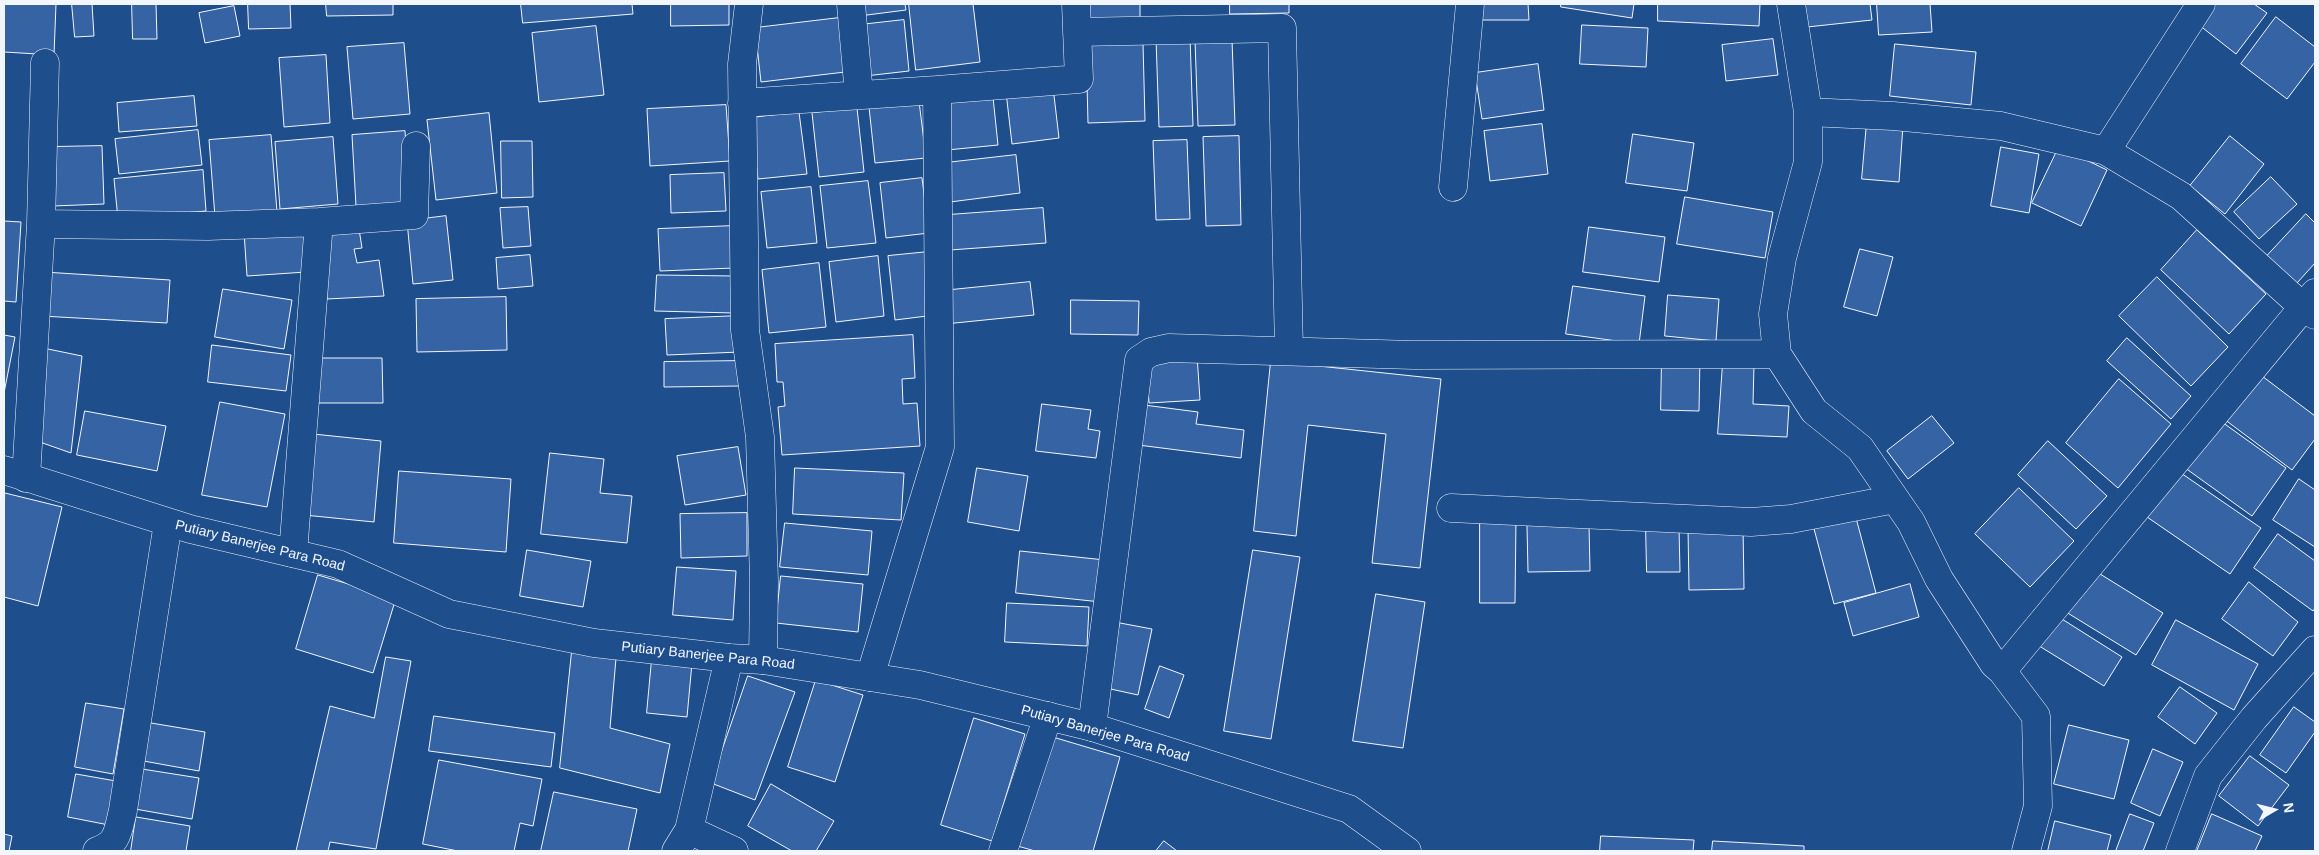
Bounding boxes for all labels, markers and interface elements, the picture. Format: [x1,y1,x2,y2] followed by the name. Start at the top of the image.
[173,517,347,575] street label: Putiary Banerjee Para Road
[620,639,796,673] street label: Putiary Banerjee Para Road
[1019,702,1191,766] street label: Putiary Banerjee Para Road
[2249,785,2299,835] north arrow
[2280,802,2297,814] text: N

